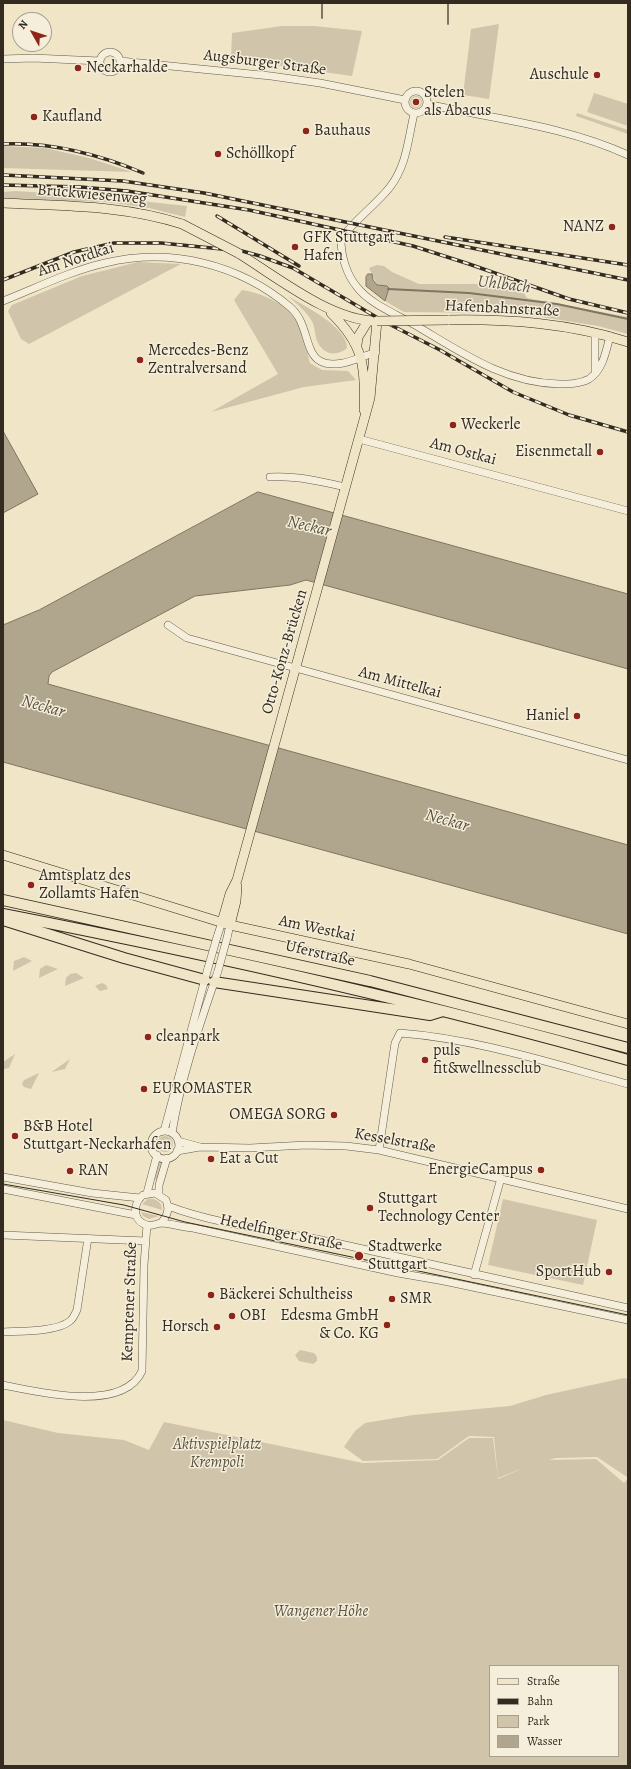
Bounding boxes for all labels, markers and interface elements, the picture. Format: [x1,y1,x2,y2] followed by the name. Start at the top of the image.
[12,12,52,52] north arrow
[15,17,31,33] text: N
[203,46,327,80] street label: Augsburger Straße
[86,58,168,78] place label: Neckarhalde
[73,63,83,73] marker: Neckarhalde
[530,65,589,85] place label: Auschule
[592,70,602,80] marker: Auschule
[424,83,491,121] place label: Stelen als Abacus
[411,97,421,107] marker: Stelen als Abacus
[42,107,102,127] place label: Kaufland
[29,112,39,122] marker: Kaufland
[314,121,371,141] place label: Bauhaus
[301,126,311,136] marker: Bauhaus
[226,144,295,164] place label: Schöllkopf
[213,149,223,159] marker: Schöllkopf
[36,181,148,209] street label: Bruckwiesenweg
[563,217,604,237] place label: NANZ
[607,222,617,232] marker: NANZ
[303,228,395,266] place label: GFK Stuttgart Hafen
[36,239,116,281] street label: Am Nordkai
[290,242,300,252] marker: GFK Stuttgart Hafen
[476,272,532,298] water label: Uhlbach
[444,296,560,322] street label: Hafenbahnstraße
[148,341,249,379] place label: Mercedes-Benz Zentralversand
[135,355,145,365] marker: Mercedes-Benz Zentralversand
[461,415,521,435] place label: Weckerle
[448,420,458,430] marker: Weckerle
[428,434,498,470] street label: Am Ostkai
[515,442,592,462] place label: Eisenmetall
[595,447,605,457] marker: Eisenmetall
[285,512,333,542] water label: Neckar
[258,587,312,717] street label: Otto-Konz-Brücken
[357,663,443,703] street label: Am Mittelkai
[19,691,67,723] water label: Neckar
[525,706,569,726] place label: Haniel
[572,711,582,721] marker: Haniel
[423,805,471,837] water label: Neckar
[39,866,139,904] place label: Amtsplatz des Zollamts Hafen
[26,880,36,890] marker: Amtsplatz des Zollamts Hafen
[277,912,357,946] street label: Am Westkai
[283,937,357,971] street label: Uferstraße
[156,1027,220,1047] place label: cleanpark
[143,1032,153,1042] marker: cleanpark
[433,1041,541,1079] place label: puls fit&wellnessclub
[420,1055,430,1065] marker: puls fit&wellnessclub
[152,1079,252,1099] place label: EUROMASTER
[139,1084,149,1094] marker: EUROMASTER
[229,1105,326,1125] place label: OMEGA SORG
[329,1110,339,1120] marker: OMEGA SORG
[23,1117,172,1155] place label: B&B Hotel Stuttgart-Neckarhafen
[353,1124,437,1158] street label: Kesselstraße
[10,1131,20,1141] marker: B&B Hotel Stuttgart-Neckarhafen
[219,1149,279,1169] place label: Eat a Cut
[206,1154,216,1164] marker: Eat a Cut
[428,1160,533,1180] place label: EnergieCampus
[78,1161,109,1181] place label: RAN
[536,1165,546,1175] marker: EnergieCampus
[65,1166,75,1176] marker: RAN
[378,1189,499,1227] place label: Stuttgart Technology Center
[365,1203,375,1213] marker: Stuttgart Technology Center
[218,1211,344,1255] street label: Hedelfinger Straße
[368,1237,442,1275] place label: Stadtwerke Stuttgart
[118,1242,142,1362] street label: Kemptener Straße
[353,1250,365,1262] marker: Stadtwerke Stuttgart
[536,1262,601,1282] place label: SportHub
[604,1267,614,1277] marker: SportHub
[219,1285,353,1305] place label: Bäckerei Schultheiss
[400,1289,432,1309] place label: SMR
[206,1290,216,1300] marker: Bäckerei Schultheiss
[387,1294,397,1304] marker: SMR
[240,1306,266,1326] place label: OBI
[280,1306,379,1344] place label: Edesma GmbH & Co. KG
[227,1311,237,1321] marker: OBI
[161,1317,209,1337] place label: Horsch
[382,1320,392,1330] marker: Edesma GmbH & Co. KG
[212,1322,222,1332] marker: Horsch
[173,1435,261,1473] park label: Aktivspielplatz Krempoli
[274,1602,368,1622] park label: Wangener Höhe
[489,1665,619,1757] legend
[527,1673,560,1689] text: Straße
[527,1693,553,1709] text: Bahn
[527,1713,550,1729] text: Park
[527,1733,562,1749] text: Wasser

